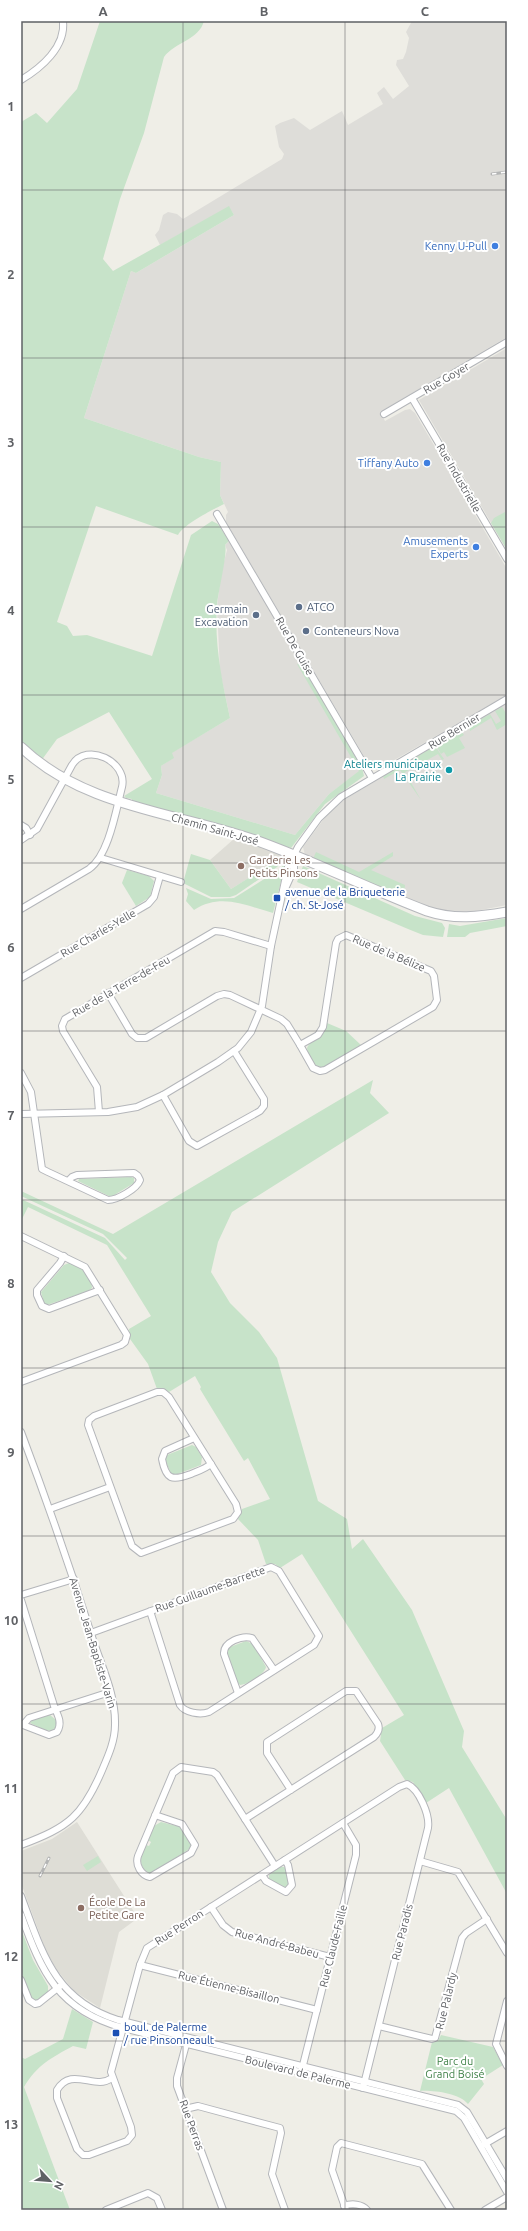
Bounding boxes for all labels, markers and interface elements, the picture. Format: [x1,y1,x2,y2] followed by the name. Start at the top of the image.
[98,4,108,18] text: A
[260,4,269,18] text: B
[421,4,430,18] text: C
[7,99,15,113] text: 1
[425,240,487,252] place label: Kenny U-Pull
[490,241,500,251] marker: Kenny U-Pull
[7,267,15,281] text: 2
[421,360,472,396] street label: Rue Goyer
[7,435,15,449] text: 3
[434,441,484,515] street label: Rue Industrielle
[358,457,419,469] place label: Tiffany Auto
[422,458,432,468] marker: Tiffany Auto
[403,535,468,560] place label: Amusements Experts
[471,542,481,552] marker: Amusements Experts
[307,601,335,613] place label: ATCO
[294,602,304,612] marker: ATCO
[7,603,15,617] text: 4
[195,603,248,628] place label: Germain Excavation
[251,610,261,620] marker: Germain Excavation
[274,615,316,677] street label: Rue De Guise
[314,625,399,637] place label: Conteneurs Nova
[301,626,311,636] marker: Conteneurs Nova
[426,710,483,751] street label: Rue Bernier
[344,758,441,783] place label: Ateliers municipaux La Prairie
[444,765,454,775] marker: Ateliers municipaux La Prairie
[7,772,15,786] text: 5
[170,811,260,847] street label: Chemin Saint-José
[249,854,318,879] place label: Garderie Les Petits Pinsons
[236,861,246,871] marker: Garderie Les Petits Pinsons
[284,886,405,911] place label: avenue de la Briqueterie / ch. St-José
[272,893,282,903] marker: avenue de la Briqueterie / ch. St-José
[58,907,138,959] street label: Rue Charles-Yelle
[351,932,427,974] street label: Rue de la Bélize
[7,940,15,954] text: 6
[70,953,172,1019] street label: Rue de la Terre-de-Feu
[7,1108,15,1122] text: 7
[7,1276,15,1290] text: 8
[7,1445,15,1459] text: 9
[153,1563,267,1615] street label: Rue Guillaume-Barrette
[67,1576,119,1710] street label: Avenue Jean-Baptiste-Varin
[4,1613,18,1627] text: 10
[4,1781,18,1795] text: 11
[89,1895,146,1921] place label: École De La Petite Gare
[389,1902,415,1961] street label: Rue Paradis
[76,1903,86,1913] marker: École De La Petite Gare
[317,1904,349,1988] street label: Rue Claude-Faille
[153,1907,205,1947] street label: Rue Perron
[234,1926,320,1960] street label: Rue André-Babeu
[4,1949,18,1963] text: 12
[177,1968,281,2005] street label: Rue Étienne-Bisaillon
[433,1971,459,2031] street label: Rue Palardy
[123,2021,215,2046] place label: boul. de Palerme / rue Pinsonneault
[111,2028,121,2038] marker: boul. de Palerme / rue Pinsonneault
[244,2053,352,2091] street label: Boulevard de Palerme
[425,2055,485,2080] park label: Parc du Grand Boisé
[177,2098,207,2152] street label: Rue Perras
[4,2117,18,2131] text: 13
[30,2161,70,2201] north arrow
[52,2179,66,2192] text: N

